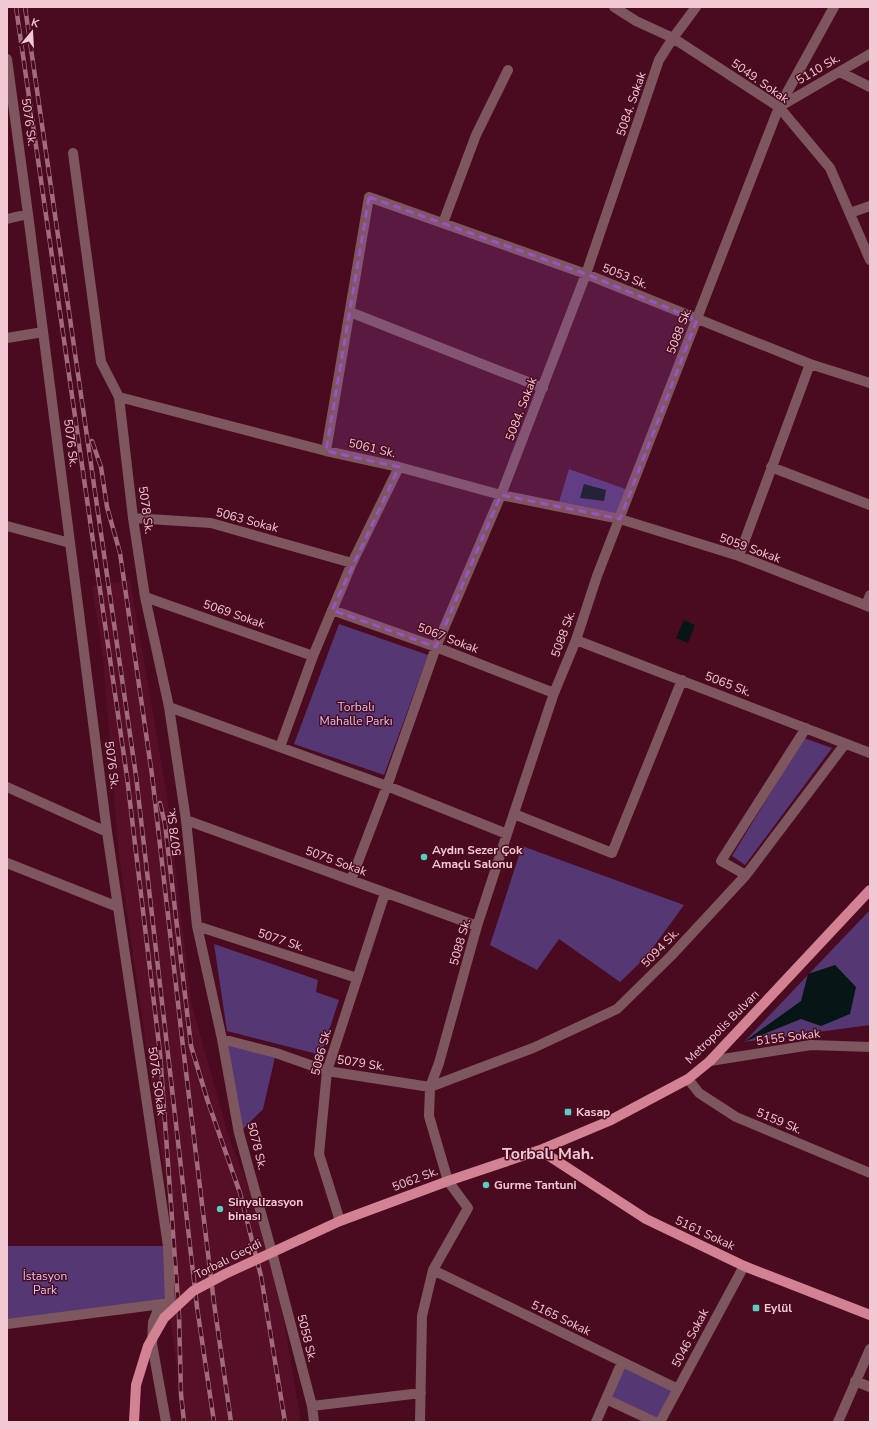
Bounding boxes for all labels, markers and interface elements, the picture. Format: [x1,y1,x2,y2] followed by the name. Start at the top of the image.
[12,12,52,52] north arrow
[29,15,41,31] text: K
[793,50,843,88] street label: 5110 Sk.
[728,55,793,107] street label: 5049. Sokak
[613,69,650,138] street label: 5084. Sokak
[18,97,40,147] street label: 5076 Sk.
[600,260,650,292] street label: 5053 Sk.
[663,306,695,356] street label: 5088 Sk.
[502,374,541,443] street label: 5084. Sokak
[60,418,82,468] street label: 5076 Sk.
[347,435,397,461] street label: 5061 Sk.
[135,485,157,535] street label: 5078 Sk.
[214,504,281,536] street label: 5063 Sokak
[717,529,784,567] street label: 5059 Sokak
[201,596,268,632] street label: 5069 Sokak
[547,609,579,659] street label: 5088 Sk.
[415,619,482,657] street label: 5067 Sokak
[703,668,753,700] street label: 5065 Sk.
[319,699,393,729] park label: Torbalı Mahalle Parkı
[101,740,123,790] street label: 5076 Sk.
[163,807,185,857] street label: 5078 Sk.
[303,842,370,880] street label: 5075 Sokak
[432,842,523,872] place label: Aydın Sezer Çok Amaçlı Salonu
[419,852,429,862] marker: Aydın Sezer Çok Amaçlı Salonu
[446,917,474,967] street label: 5088 Sk.
[256,925,306,955] street label: 5077 Sk.
[638,925,682,971] street label: 5094 Sk.
[682,987,762,1067] street label: Metropolis Bulvarı
[755,1025,822,1049] street label: 5155 Sokak
[307,1027,335,1077] street label: 5086 Sk.
[144,1045,170,1118] street label: 5076. SOkak
[336,1051,386,1075] street label: 5079 Sk.
[576,1104,610,1120] place label: Kasap
[754,1104,804,1138] street label: 5159 Sk.
[563,1107,573,1117] marker: Kasap
[243,1121,271,1171] street label: 5078 Sk.
[502,1143,594,1165] district label: Torbalı Mah.
[390,1163,440,1195] street label: 5062 Sk.
[494,1177,577,1193] place label: Gurme Tantuni
[481,1180,491,1190] marker: Gurme Tantuni
[228,1194,303,1224] place label: Sinyalizasyon binası
[215,1204,225,1214] marker: Sinyalizasyon binası
[673,1212,738,1254] street label: 5161 Sokak
[192,1235,264,1283] street label: Torbalı Geçidi
[23,1268,67,1298] park label: İstasyon Park
[529,1297,594,1340] street label: 5165 Sokak
[764,1300,792,1316] place label: Eylül
[751,1303,761,1313] marker: Eylül
[668,1305,713,1370] street label: 5046 Sokak
[293,1313,321,1363] street label: 5058 Sk.

